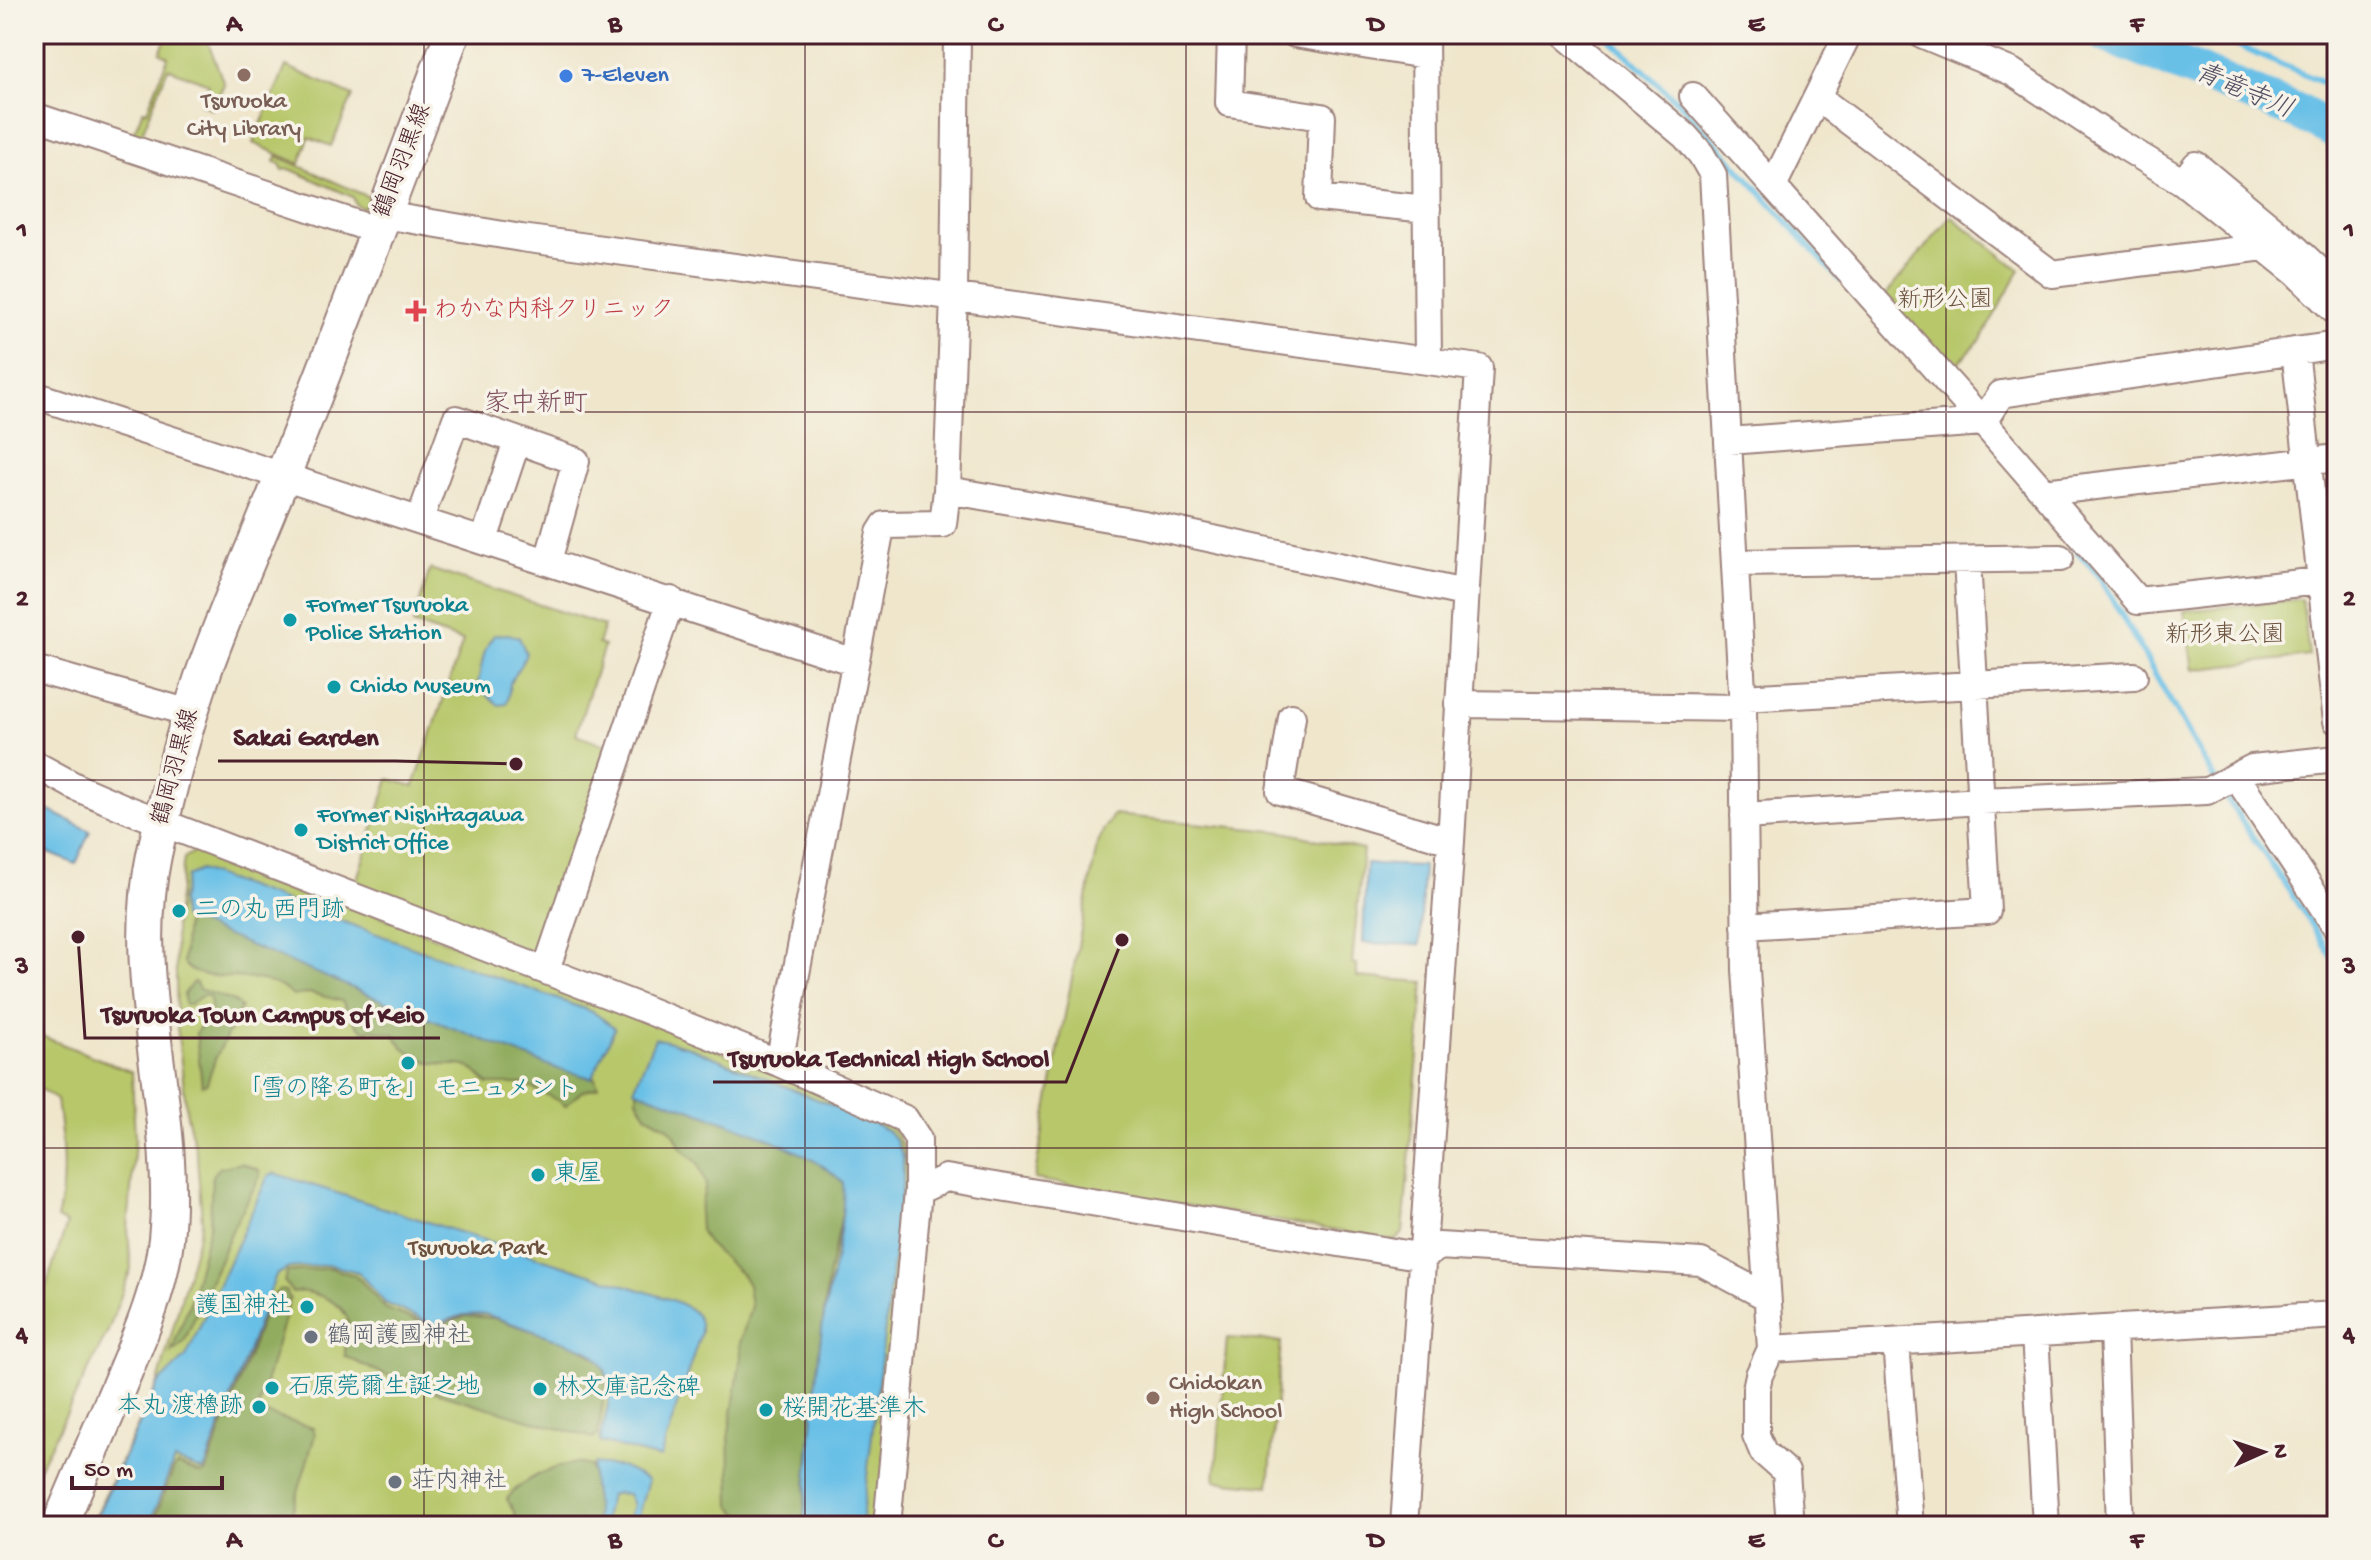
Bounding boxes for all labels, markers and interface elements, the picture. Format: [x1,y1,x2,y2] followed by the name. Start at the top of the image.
[225,11,243,42] text: A
[607,11,623,42] text: B
[988,11,1005,42] text: C
[1366,11,1386,42] text: D
[1748,11,1766,42] text: E
[2129,11,2145,42] text: F
[2189,57,2298,128] water label: 青竜寺川
[581,62,670,91] place label: 7-Eleven
[235,66,253,84] marker: Tsuruoka City Library
[557,67,575,85] marker: 7-Eleven
[187,88,301,145] place label: Tsuruoka City Library
[368,99,439,222] street label: 鶴岡羽黒線
[16,217,27,248] text: 1
[2343,217,2354,248] text: 1
[1897,287,1993,316] park label: 新形公園
[434,296,674,326] place label: わかな内科クリニック
[405,300,427,322] marker: わかな内科クリニック
[484,388,588,421] district label: 家中新町
[16,585,29,616] text: 2
[2343,585,2356,616] text: 2
[305,592,469,649] place label: Former Tsuruoka Police Station
[281,611,299,629] marker: Former Tsuruoka Police Station
[2165,621,2285,651] park label: 新形東公園
[350,673,491,702] place label: Chido Museum
[325,678,343,696] marker: Chido Museum
[146,705,207,829] street label: 鶴岡羽黒線
[218,711,395,761] callout: Sakai Garden
[233,725,379,756] text: Sakai Garden
[315,802,524,859] place label: Former Nishitagawa District Office
[292,821,310,839] marker: Former Nishitagawa District Office
[195,897,345,926] place label: 二の丸 西門跡
[170,902,188,920] marker: 二の丸 西門跡
[14,953,29,984] text: 3
[2341,953,2356,984] text: 3
[85,988,440,1038] callout: Tsuruoka Town Campus of Keio
[99,1002,425,1033] text: Tsuruoka Town Campus of Keio
[713,1032,1066,1082] callout: Tsuruoka Technical High School
[726,1046,1050,1077] text: Tsuruoka Technical High School
[399,1054,417,1072] marker: 「雪の降る町を」 モニュメント
[237,1075,579,1105] place label: 「雪の降る町を」 モニュメント
[554,1160,602,1190] place label: 東屋
[529,1166,547,1184] marker: 東屋
[406,1235,548,1264] park label: Tsuruoka Park
[195,1292,291,1322] place label: 護国神社
[298,1298,316,1316] marker: 護国神社
[15,1321,29,1352] text: 4
[2342,1321,2356,1352] text: 4
[327,1322,471,1352] place label: 鶴岡護國神社
[302,1328,320,1346] marker: 鶴岡護國神社
[1169,1370,1283,1427] place label: Chidokan High School
[288,1373,480,1403] place label: 石原莞爾生誕之地
[556,1374,700,1404] place label: 林文庫記念碑
[263,1379,281,1397] marker: 石原莞爾生誕之地
[531,1380,549,1398] marker: 林文庫記念碑
[1144,1389,1162,1407] marker: Chidokan High School
[117,1392,243,1422] place label: 本丸 渡櫓跡
[782,1395,926,1425] place label: 桜開花基準木
[250,1398,268,1416] marker: 本丸 渡櫓跡
[757,1401,775,1419] marker: 桜開花基準木
[2223,1412,2303,1492] north arrow
[72,1440,222,1490] scale bar
[2266,1443,2292,1459] text: N
[84,1457,133,1486] text: 50 m
[411,1467,507,1497] place label: 荘内神社
[386,1473,404,1491] marker: 荘内神社
[225,1527,243,1558] text: A
[607,1527,623,1558] text: B
[988,1527,1005,1558] text: C
[1366,1527,1386,1558] text: D
[1748,1527,1766,1558] text: E
[2129,1527,2145,1558] text: F

